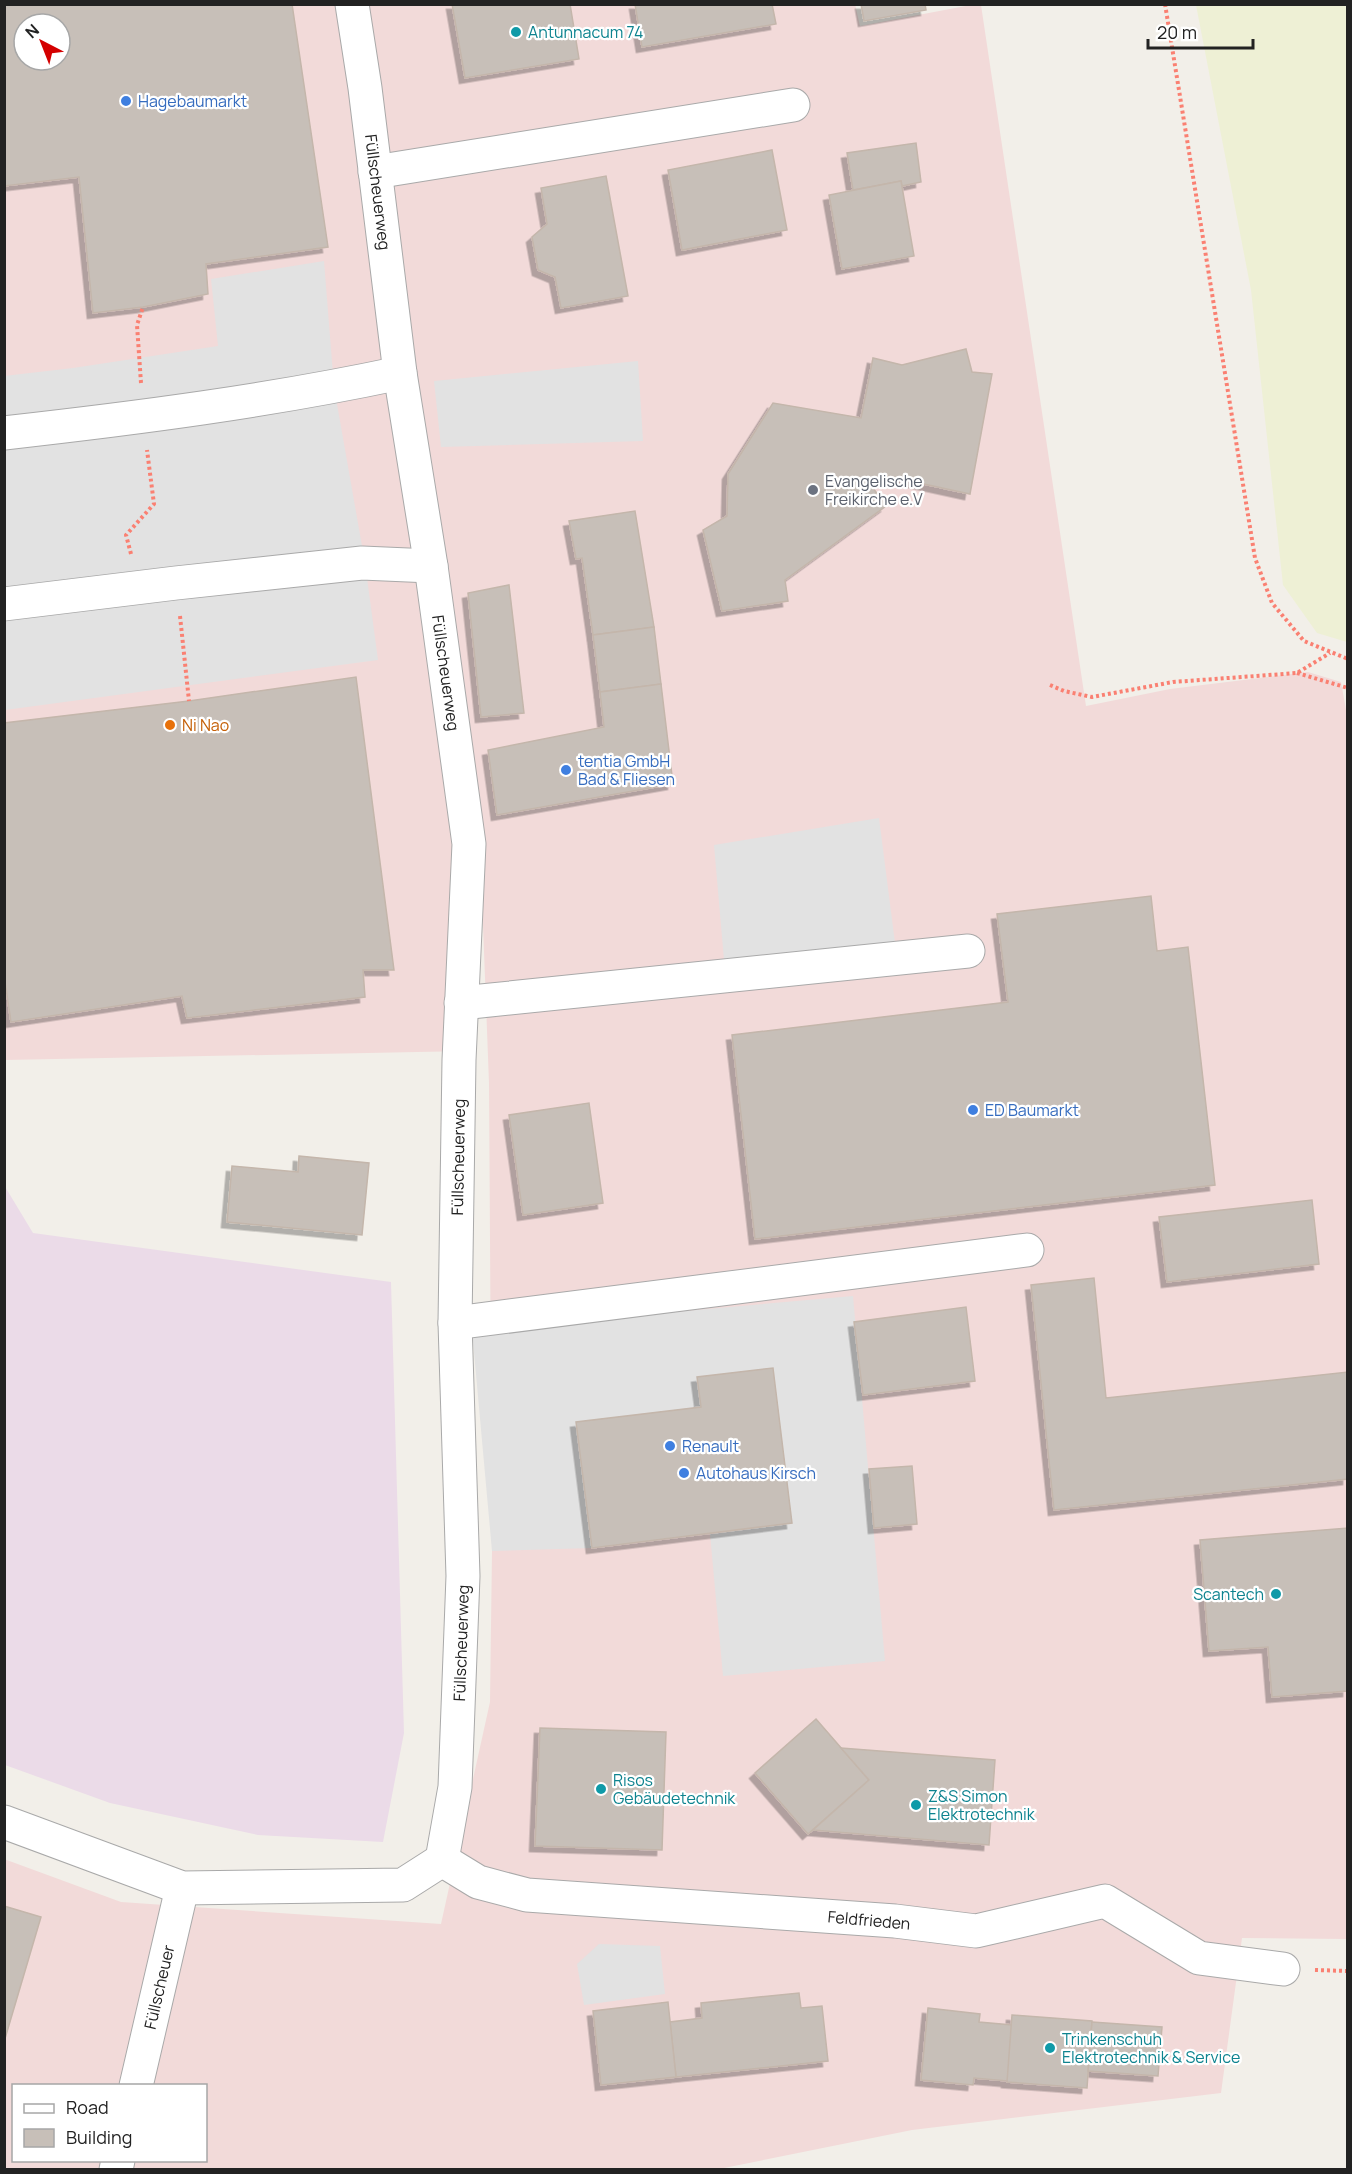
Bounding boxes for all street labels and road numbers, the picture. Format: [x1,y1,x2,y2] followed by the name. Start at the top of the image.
[360,133,396,251] street label: Füllscheuerweg
[427,614,465,732] street label: Füllscheuerweg
[446,1099,470,1215] street label: Füllscheuerweg
[448,1584,474,1702] street label: Füllscheuerweg
[827,1905,911,1935] street label: Feldfrieden
[139,1943,179,2031] street label: Füllscheuer

